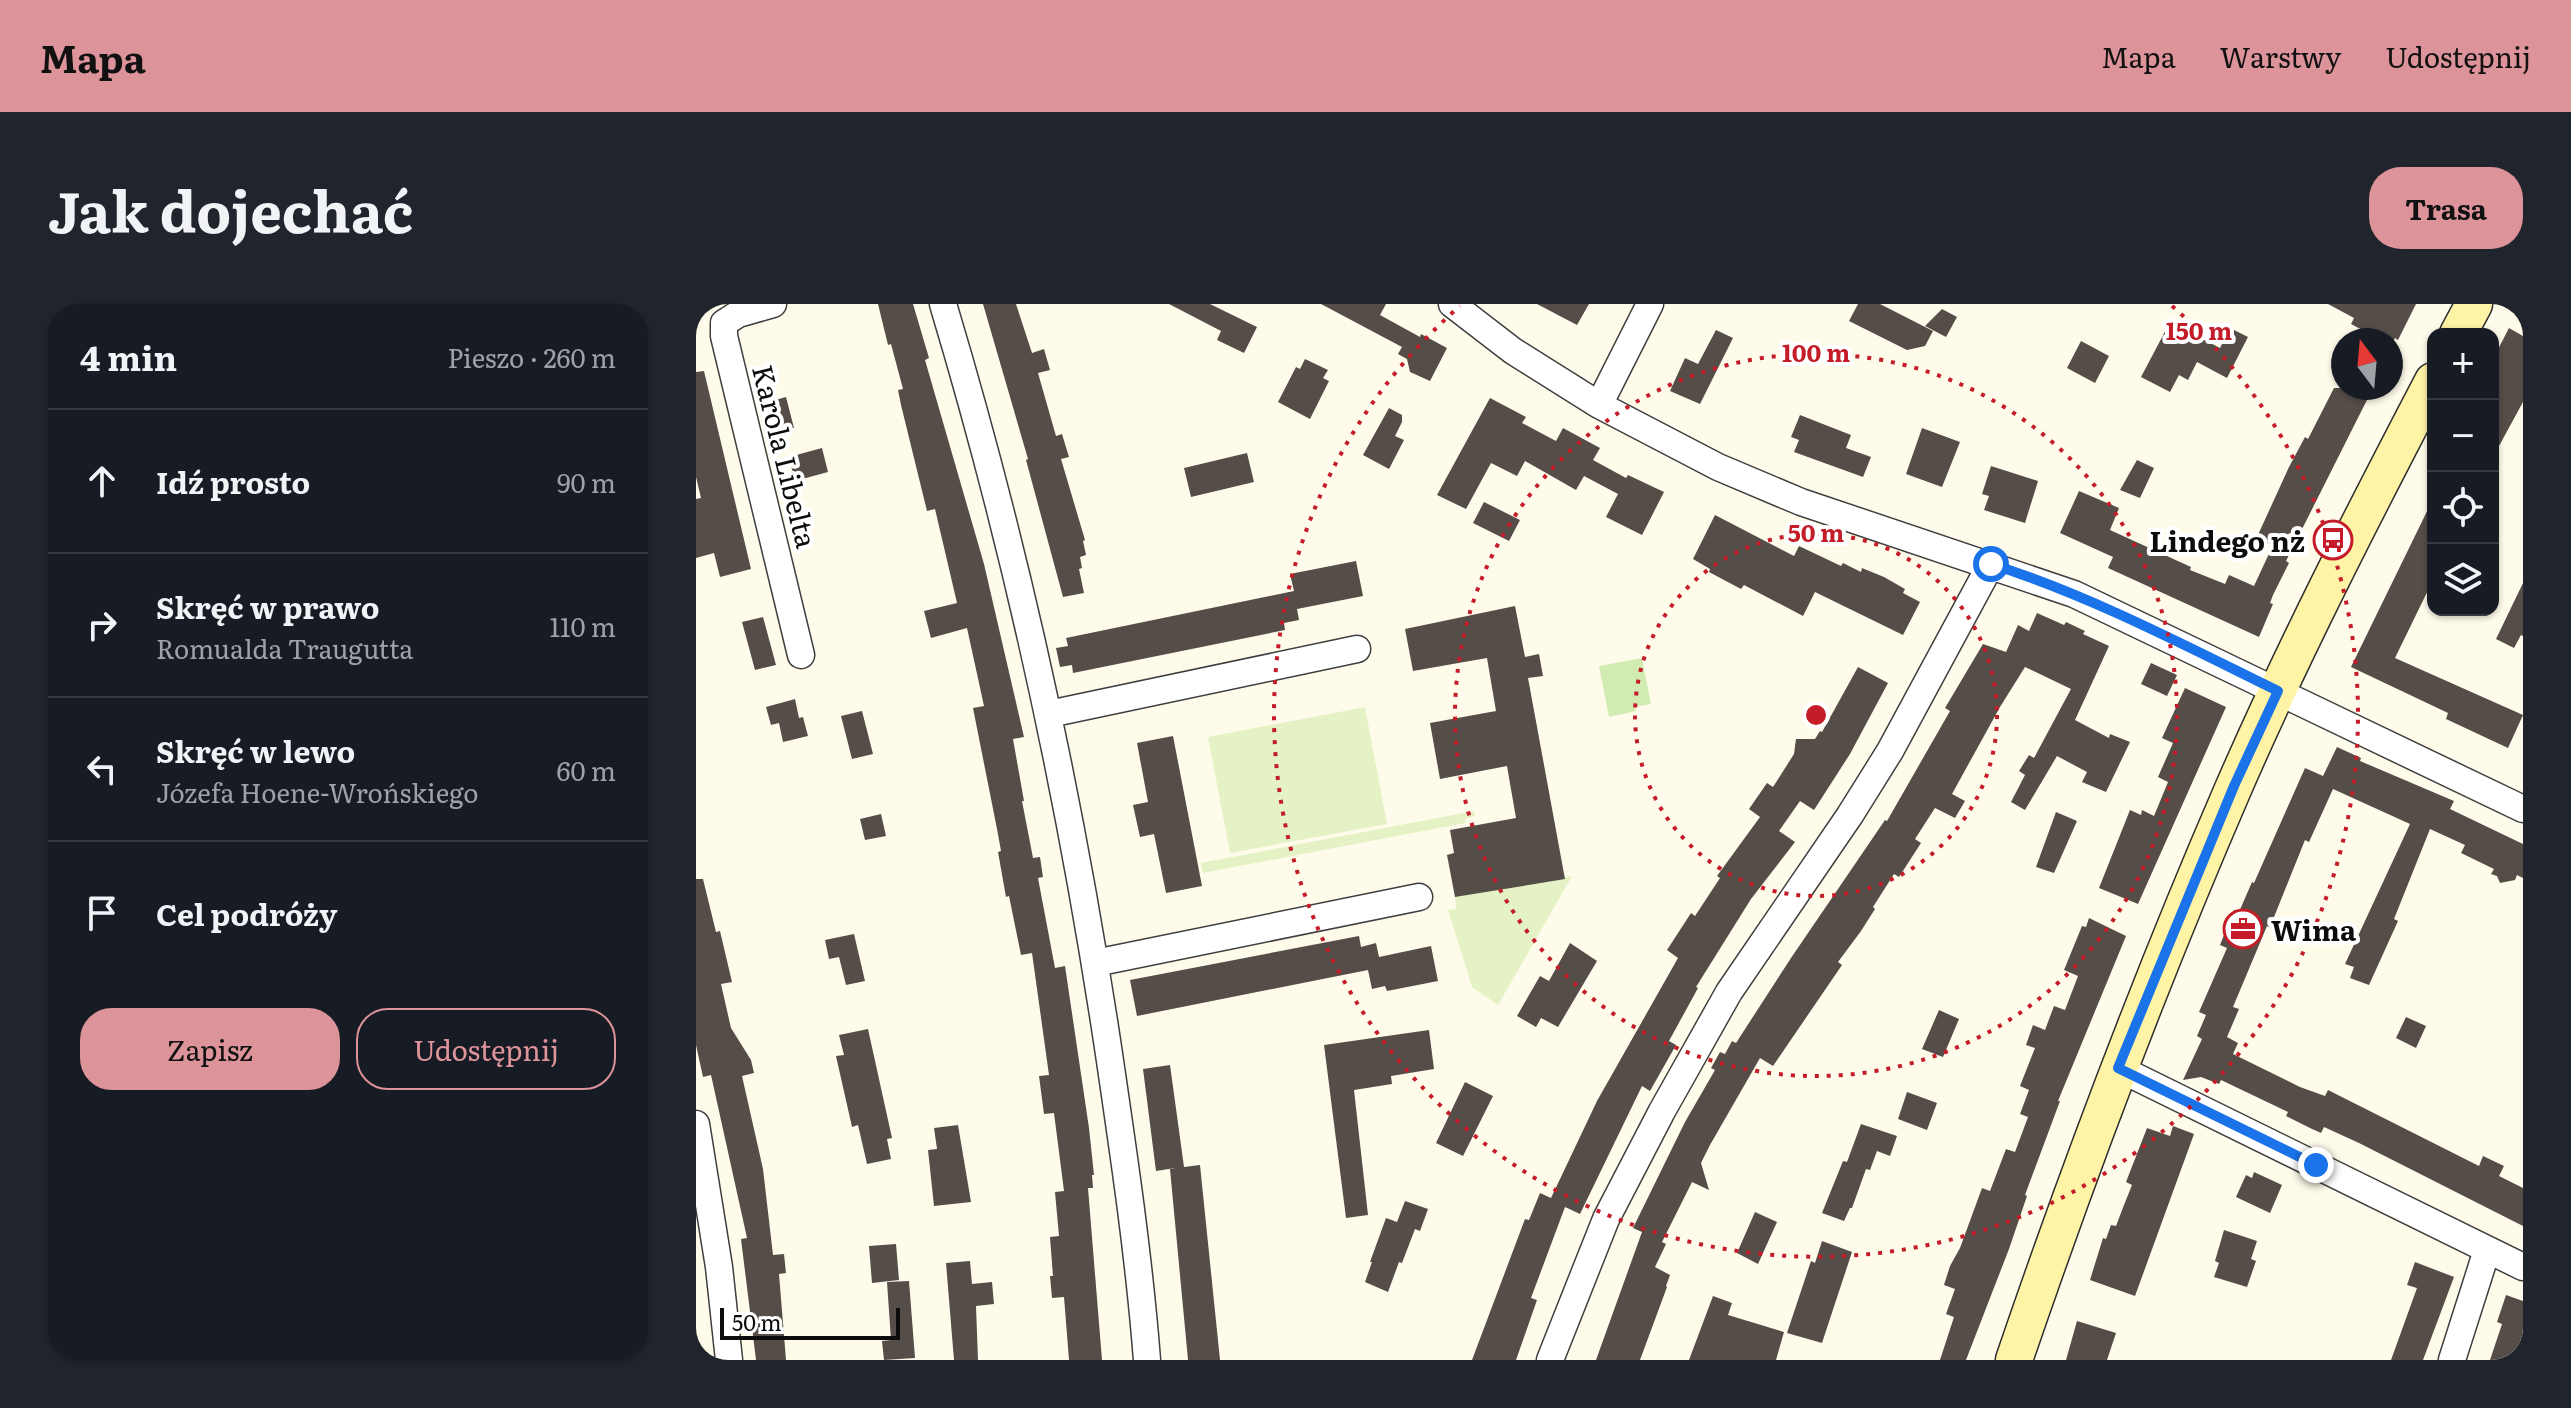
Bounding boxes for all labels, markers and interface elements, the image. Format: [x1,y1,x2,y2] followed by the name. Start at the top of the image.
[40,28,146,85] text: Mapa
[2101,35,2176,77] text: Mapa
[2220,35,2341,77] text: Warstwy
[2385,35,2531,77] text: Udostępnij
[48,167,413,250] text: Jak dojechać
[2369,167,2523,249] button: Trasa
[2166,312,2232,347] text: 150 m
[2331,328,2403,400] north arrow
[2427,328,2499,616] map controls
[2427,328,2499,400] button: +
[80,331,177,381] text: 4 min
[1782,334,1850,369] text: 100 m
[447,337,616,376] text: Pieszo · 260 m
[743,360,829,552] street label: Karola Libelta
[2427,400,2499,472] button: −
[80,459,124,503] icon: ahead
[156,459,310,503] text: Idź prosto
[557,462,616,501] text: 90 m
[2427,472,2499,544] button: locate
[1788,514,1844,549] text: 50 m
[2150,519,2305,561] place label: Lindego nż
[2312,519,2354,561] bus stop icon: Lindego nż
[2427,544,2499,616] button: layers
[1973,546,2009,582] route start
[156,584,379,628] text: Skręć w prawo
[80,603,124,647] icon: right
[549,606,616,645] text: 110 m
[156,628,413,667] text: Romualda Traugutta
[1802,701,1830,729] centre of rings
[156,728,355,772] text: Skręć w lewo
[80,747,124,791] icon: left
[557,750,616,789] text: 60 m
[156,772,478,811] text: Józefa Hoene-Wrońskiego
[80,891,124,935] icon: arrive
[156,891,337,935] text: Cel podróży
[2222,908,2264,950] office icon: Wima
[2271,908,2357,950] place label: Wima
[80,1008,340,1090] button: Zapisz
[356,1008,616,1090] button: Udostępnij
[2298,1147,2334,1183] route end
[720,1304,900,1340] scale bar
[732,1305,782,1338] text: 50 m

